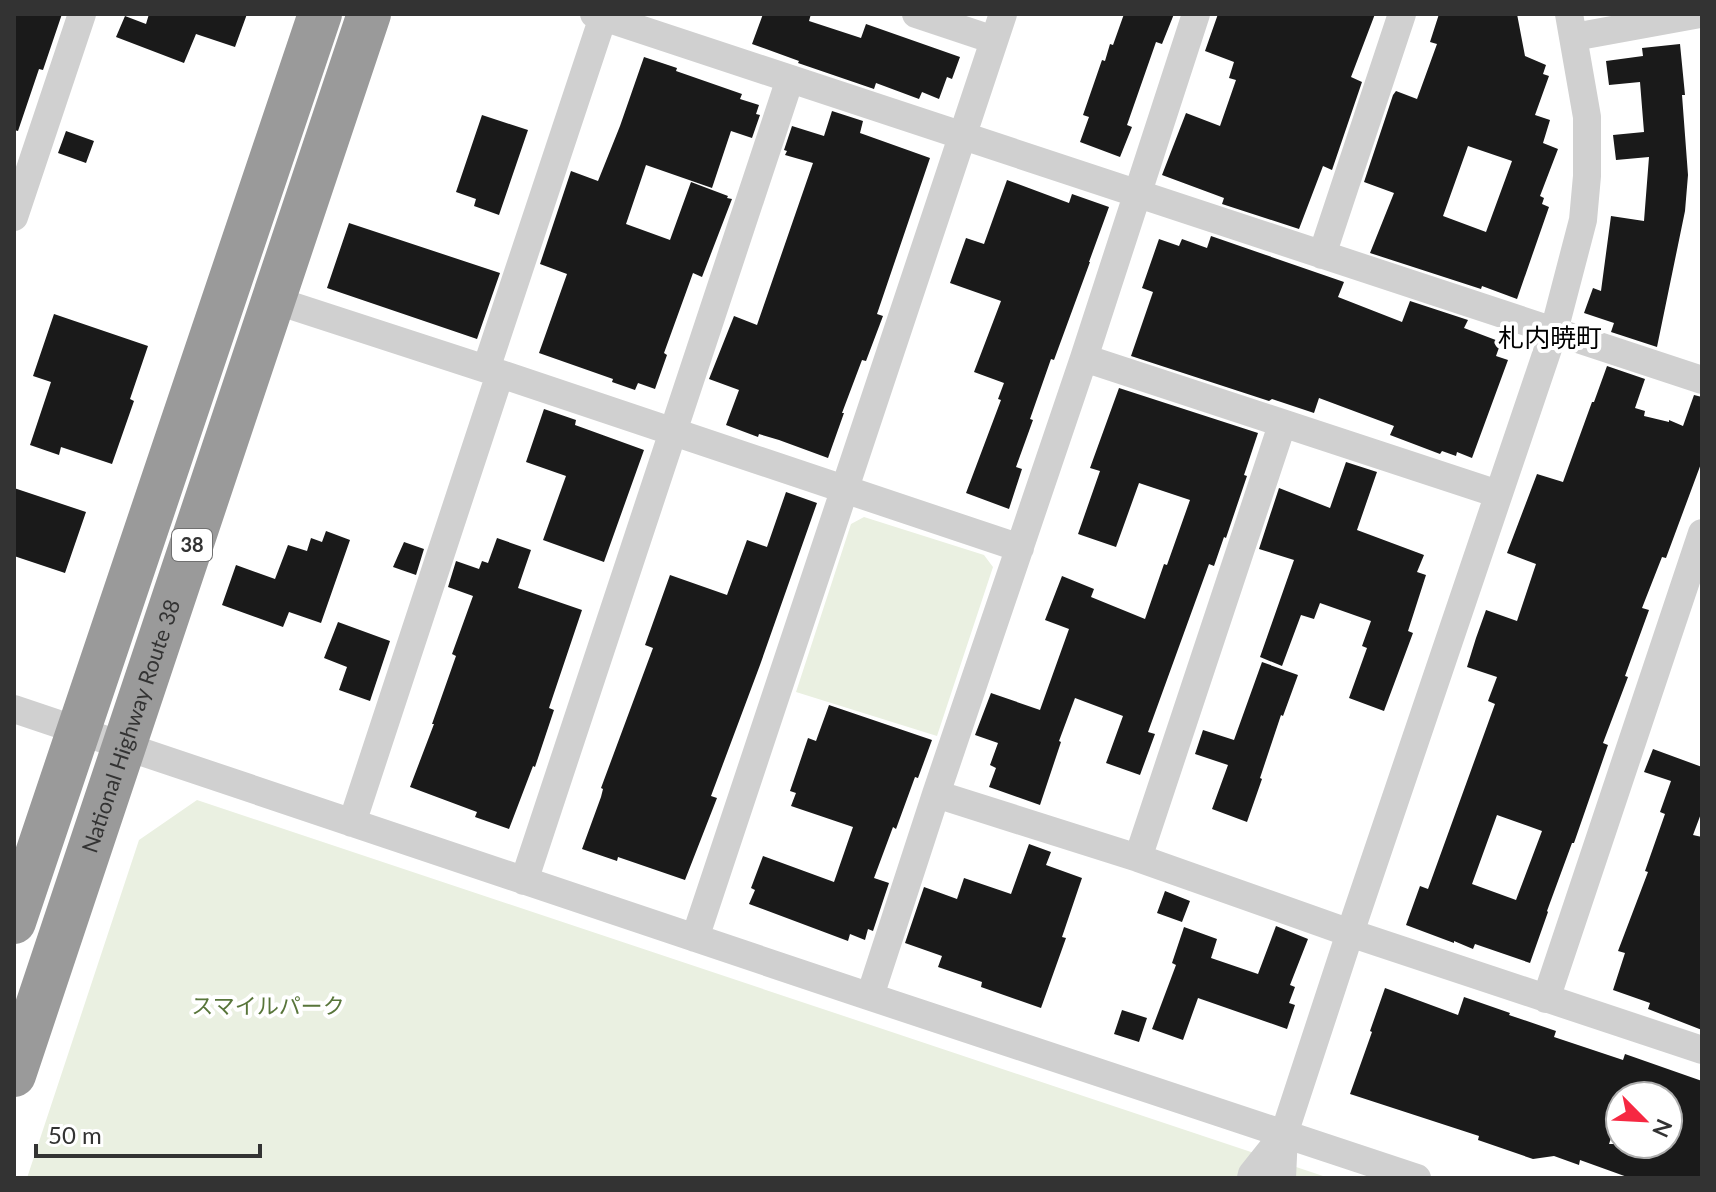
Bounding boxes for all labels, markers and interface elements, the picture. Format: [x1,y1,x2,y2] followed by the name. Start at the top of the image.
[1498,321,1602,353] district label: 札内暁町
[172,529,212,561] road number: 38
[75,596,185,856] street label: National Highway Route 38
[191,992,345,1019] park label: スマイルパーク
[1604,1080,1684,1160] north arrow
[36,1108,260,1158] scale bar
[1647,1115,1679,1142] text: N
[48,1120,102,1149] text: 50 m

